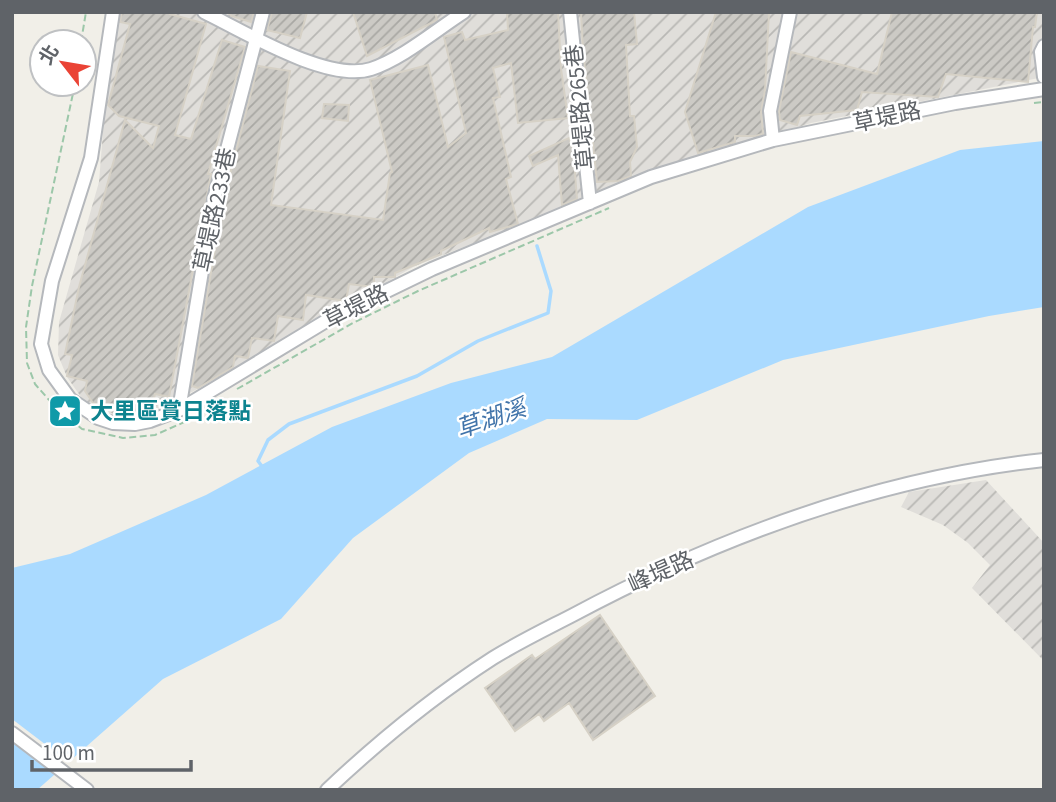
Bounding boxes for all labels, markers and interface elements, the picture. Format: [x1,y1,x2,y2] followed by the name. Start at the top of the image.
[28,28,98,98] north arrow
[33,40,66,70] text: 北
[557,42,603,172] street label: 草堤路265巷
[850,94,924,140] street label: 草堤路
[186,145,244,275] street label: 草堤路233巷
[318,277,394,337] street label: 草堤路
[451,390,534,447] water label: 草湖溪
[46,392,84,430] place icon: 大里區賞日落點
[90,395,251,428] place label: 大里區賞日落點
[623,543,699,601] street label: 峰堤路
[32,728,191,772] scale bar
[42,738,95,768] text: 100 m

